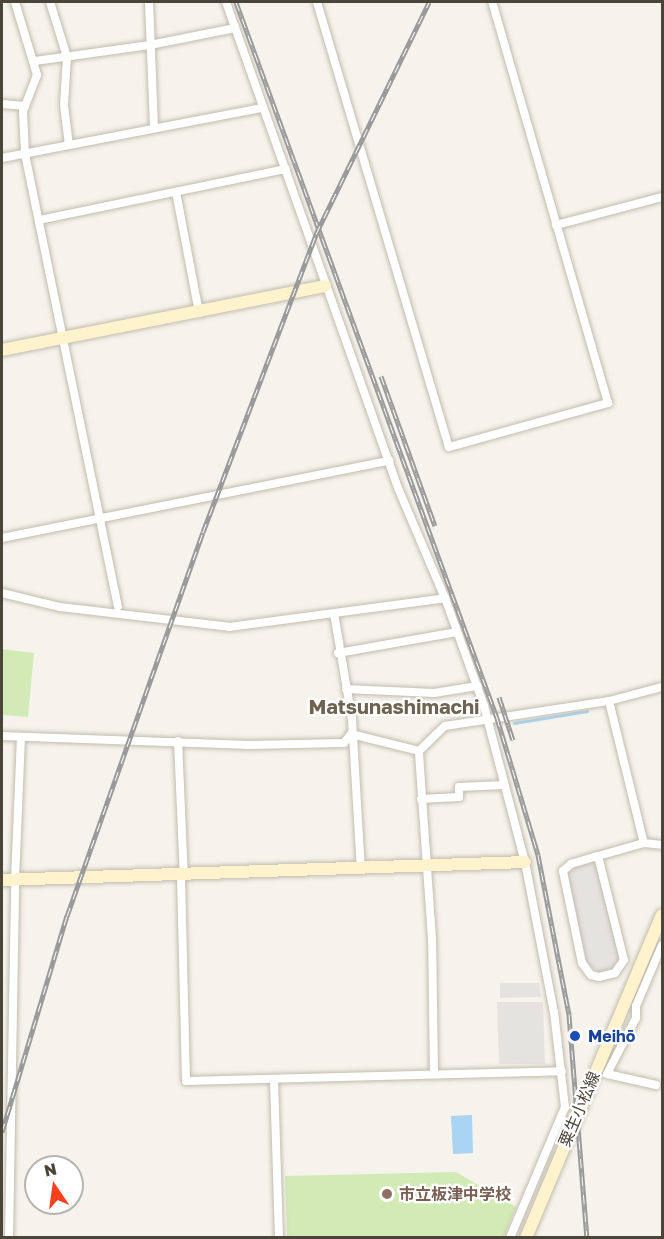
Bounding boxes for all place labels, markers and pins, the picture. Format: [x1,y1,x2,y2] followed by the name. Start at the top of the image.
[588,1026,635,1046] place label: Meihō
[566,1027,584,1045] marker: Meihō
[399,1184,511,1204] place label: 市立板津中学校
[380,1187,394,1201] marker: 市立板津中学校

